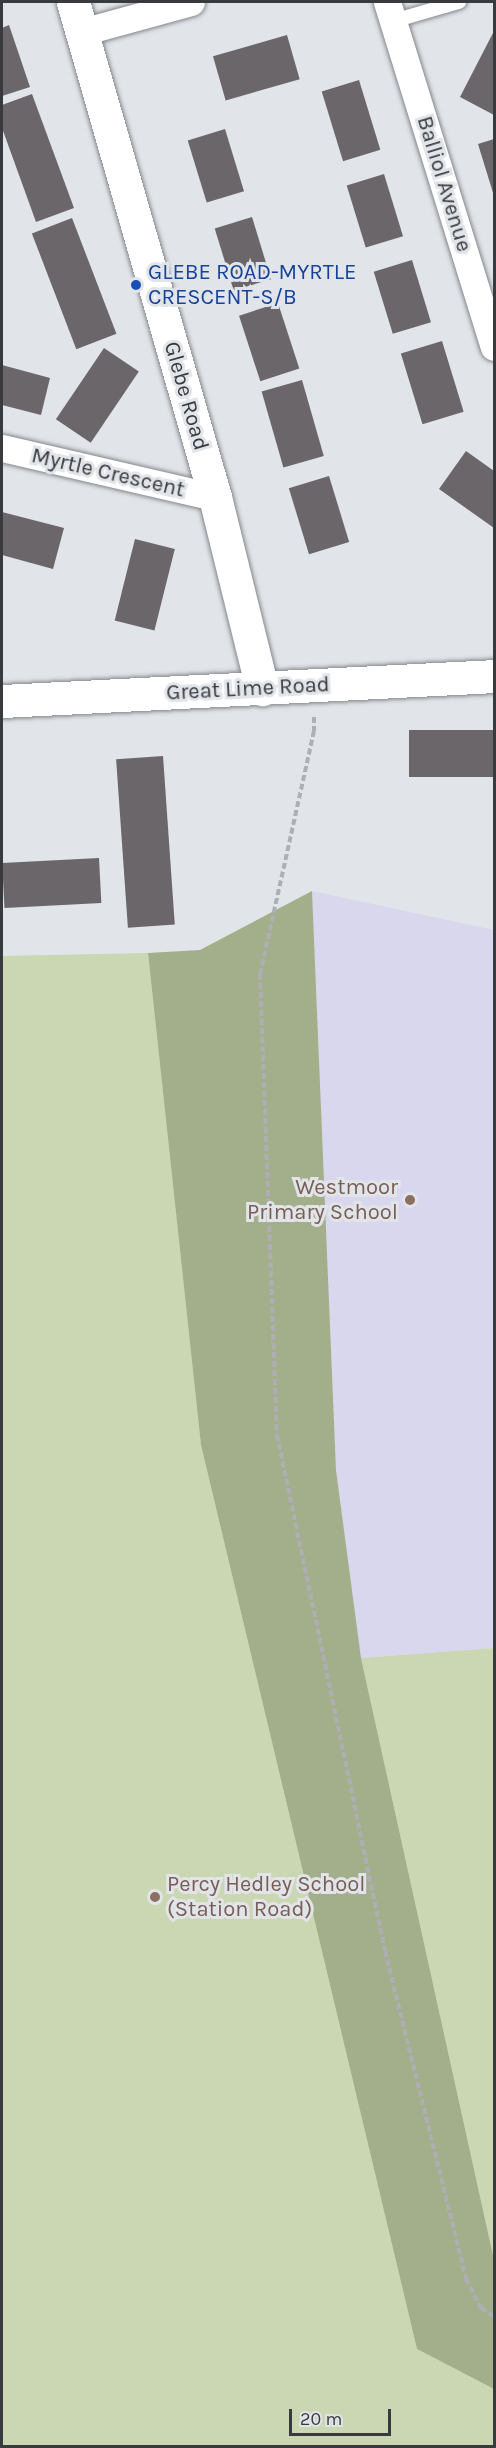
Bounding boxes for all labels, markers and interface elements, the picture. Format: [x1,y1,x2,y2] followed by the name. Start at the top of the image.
[411,113,477,255] street label: Balliol Avenue
[148,259,356,310] place label: GLEBE ROAD-MYRTLE CRESCENT-S/B
[129,278,143,292] marker: GLEBE ROAD-MYRTLE CRESCENT-S/B
[158,339,214,453] street label: Glebe Road
[29,443,187,503] street label: Myrtle Crescent
[166,672,330,706] street label: Great Lime Road
[247,1174,398,1226] place label: Westmoor Primary School
[403,1193,417,1207] marker: Westmoor Primary School
[167,1871,365,1922] place label: Percy Hedley School (Station Road)
[148,1890,162,1904] marker: Percy Hedley School (Station Road)
[292,2397,394,2435] scale bar
[300,2408,342,2430] text: 20 m

